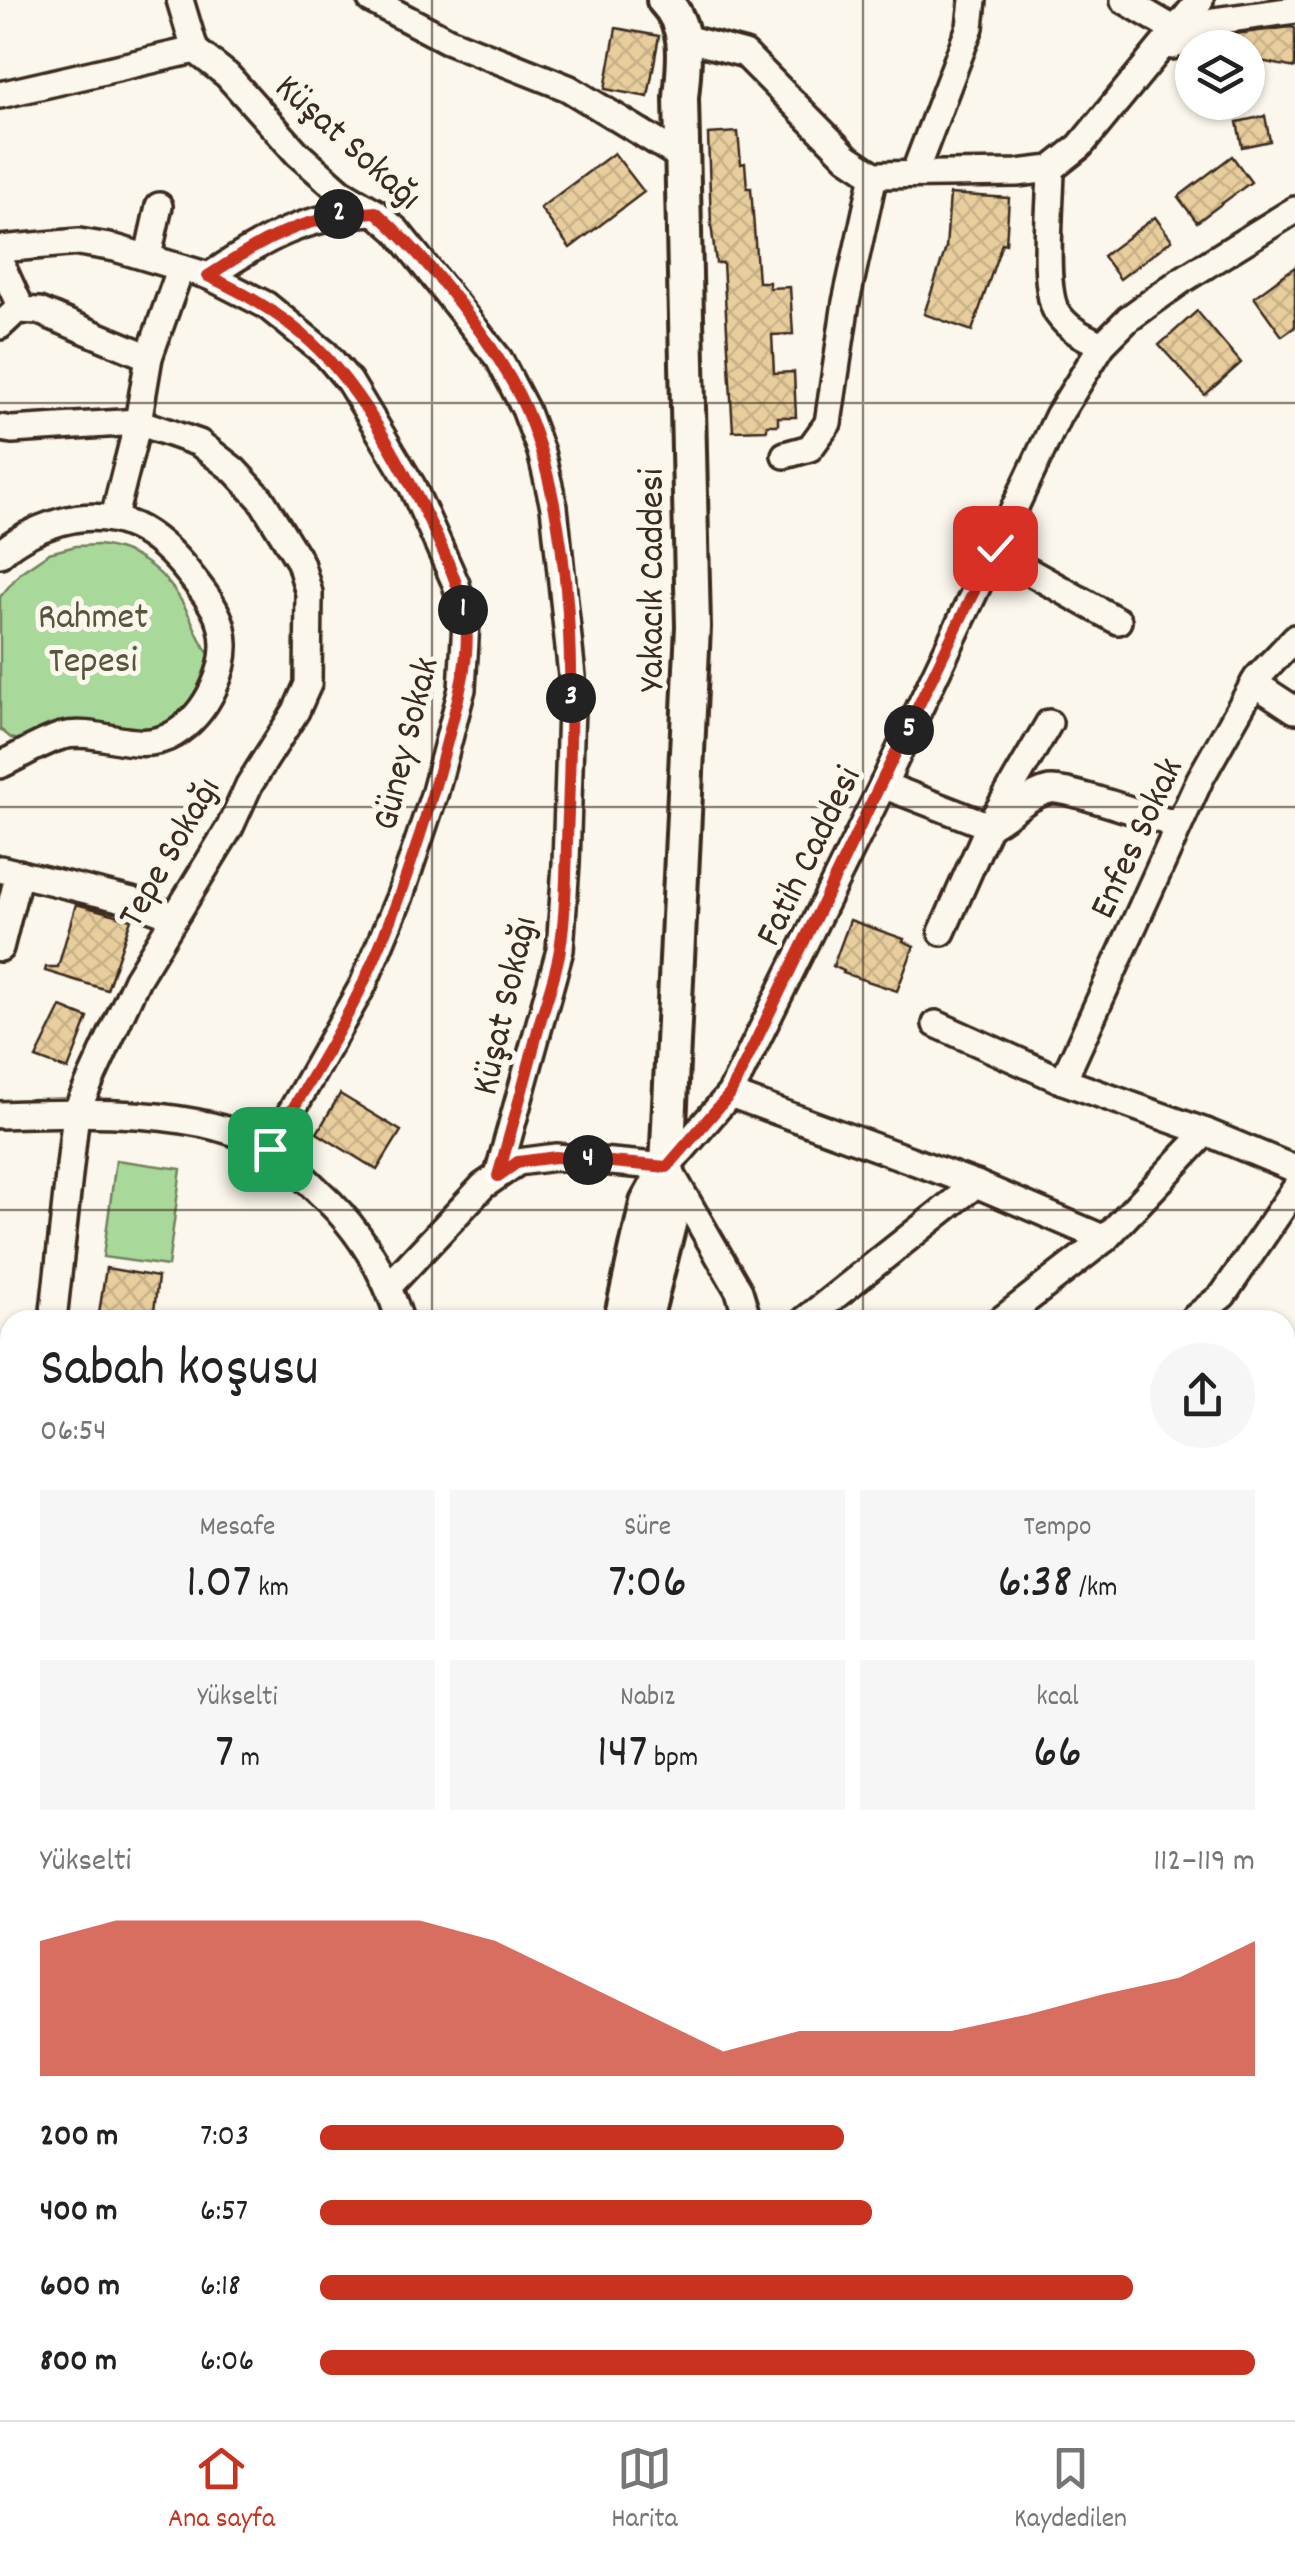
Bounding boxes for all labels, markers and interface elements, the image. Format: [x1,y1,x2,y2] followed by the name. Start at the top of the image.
[1175,30,1265,120] map controls
[1175,30,1265,120] button: layers
[260,63,432,225] street label: Küşat Sokağı
[314,189,364,239] pin: 2
[333,194,345,234] text: 2
[627,468,682,692] street label: Yakacık Caddesi
[953,506,1038,591] pin
[968,521,1023,576] icon: check
[438,585,488,635] pin: 1
[460,590,466,630] text: 1
[38,592,148,691] park label: Rahmet Tepesi
[360,652,456,837] street label: Güney Sokak
[546,673,596,723] pin: 3
[565,678,577,718] text: 3
[884,705,934,755] pin: 5
[903,710,915,750] text: 5
[1078,750,1200,929] street label: Enfes Sokak
[744,758,878,957] street label: Fatih Caddesi
[107,768,237,939] street label: Tepe Sokağı
[460,912,555,1101] street label: Küşat Sokağı
[228,1107,313,1192] pin
[243,1122,298,1177] icon: arrive
[563,1135,613,1185] pin: 4
[582,1140,594,1180] text: 4
[40,1333,319,1412] text: Sabah koşusu
[1150,1343,1255,1448] button: share
[40,1410,107,1456] text: 06:54
[200,1509,275,1549] text: Mesafe
[624,1509,671,1549] text: Süre
[1023,1509,1092,1549] text: Tempo
[186,1549,252,1621] text: 1.07
[608,1549,687,1621] text: 7:06
[997,1549,1072,1621] text: 6:38
[252,1570,289,1610] text: km
[1072,1570,1118,1610] text: /km
[197,1679,278,1719] text: Yükselti
[620,1679,675,1719] text: Nabız
[1036,1679,1079,1719] text: kcal
[215,1719,234,1791] text: 7
[597,1719,648,1791] text: 147
[1033,1719,1082,1791] text: 66
[234,1740,260,1780] text: m
[648,1740,698,1780] text: bpm
[40,1840,131,1886] text: Yükselti
[1153,1840,1255,1886] text: 112–119 m
[40,2115,118,2161] text: 200 m
[200,2115,249,2161] text: 7:03
[40,2190,117,2236] text: 400 m
[200,2190,248,2236] text: 6:57
[40,2265,120,2311] text: 600 m
[200,2265,241,2311] text: 6:18
[40,2340,117,2386] text: 800 m
[200,2340,254,2386] text: 6:06
[168,2441,275,2541] tab: Ana sayfa
[611,2441,678,2541] tab: Harita
[1014,2441,1127,2541] tab: Kaydedilen

